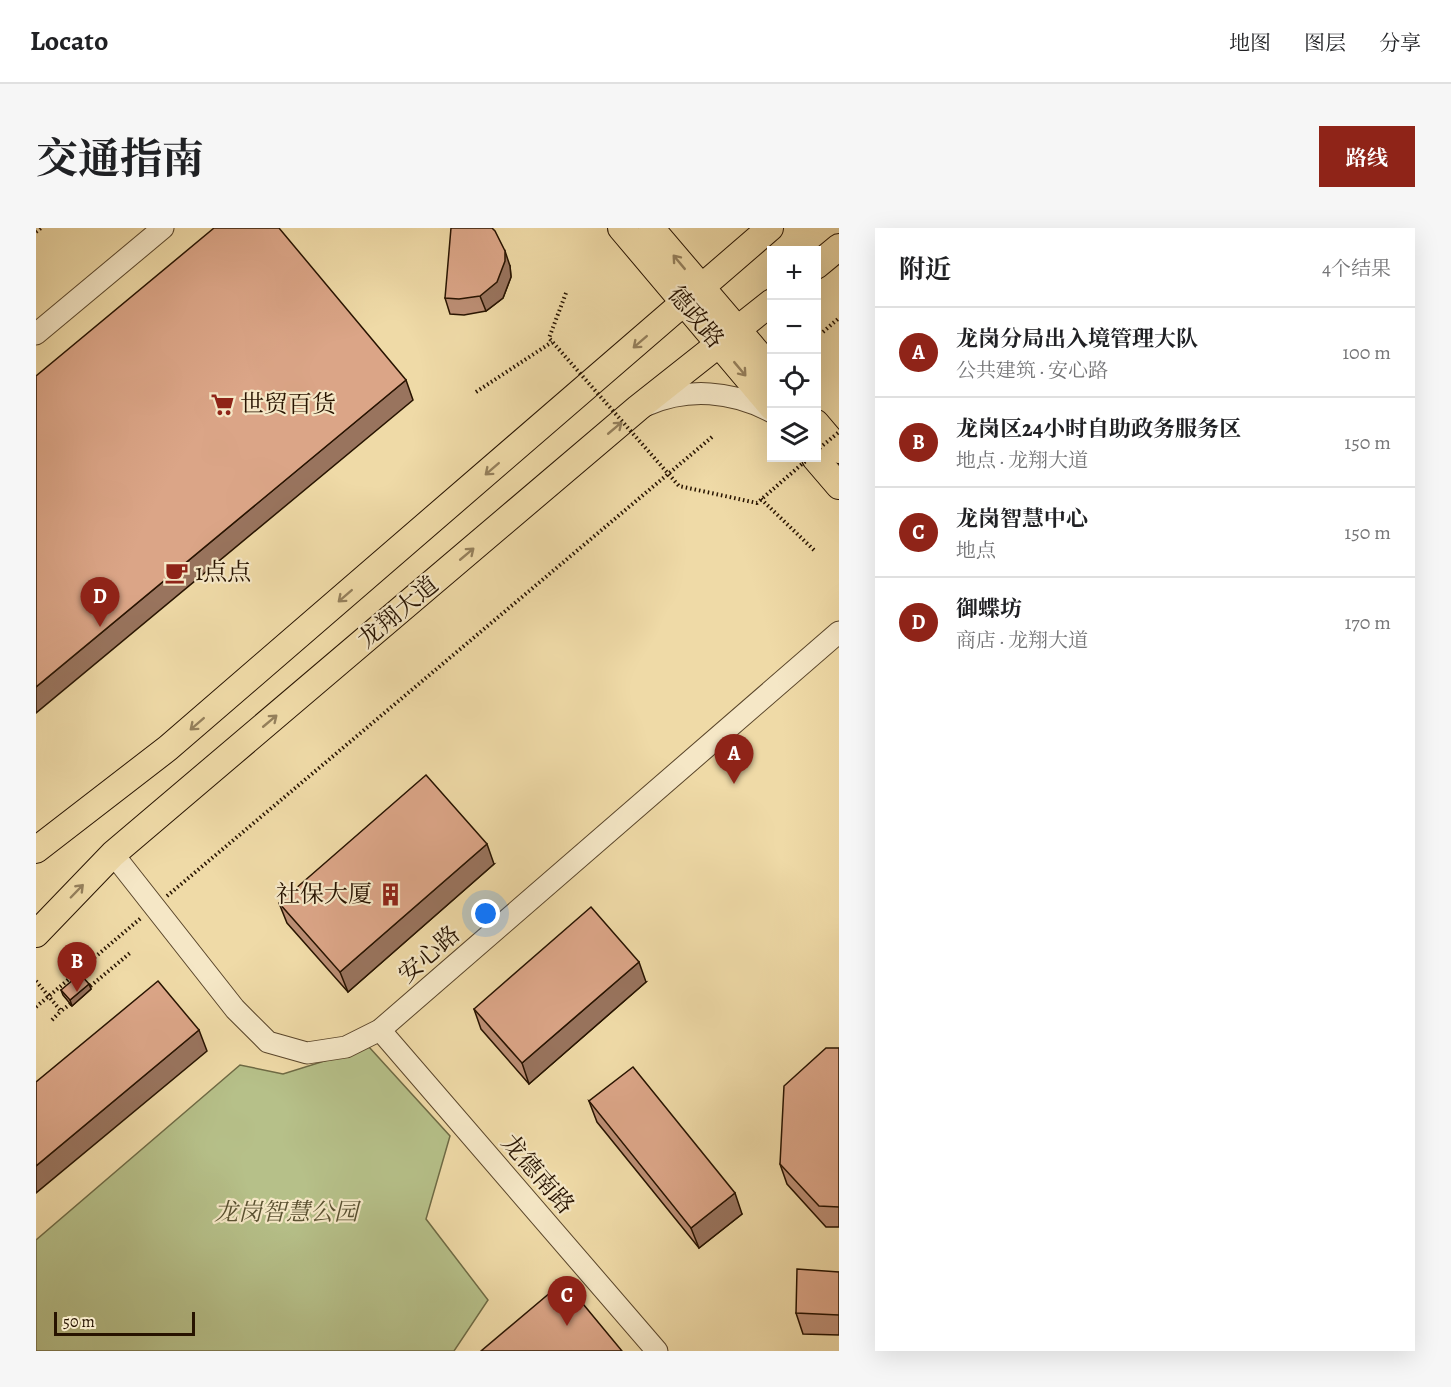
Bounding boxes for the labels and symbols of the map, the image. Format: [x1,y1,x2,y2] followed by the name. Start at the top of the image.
[673,254,686,270] one-way arrow
[661,279,731,355] street label: 德政路
[632,335,648,348] one-way arrow
[733,361,746,377] one-way arrow
[240,388,336,420] place label: 世贸百货
[209,391,235,417] supermarket icon: 世贸百货
[607,421,622,435] one-way arrow
[485,462,500,476] one-way arrow
[459,547,474,561] one-way arrow
[195,556,251,588] place label: 1点点
[164,559,190,585] cafe icon: 1点点
[351,569,445,655] street label: 龙翔大道
[80,578,120,627] pin: D
[338,589,353,603] one-way arrow
[262,714,277,728] one-way arrow
[189,717,205,730] one-way arrow
[714,734,754,784] pin: A
[276,878,372,910] place label: 社保大厦
[377,881,403,907] building icon: 社保大厦
[69,884,84,899] one-way arrow
[471,899,500,928] your location
[391,918,467,990] street label: 安心路
[58,942,96,992] pin: B
[494,1127,582,1221] street label: 龙德南路
[214,1196,362,1228] park label: 龙岗智慧公园
[548,1276,586,1326] pin: C
[54,1309,195,1336] scale bar

